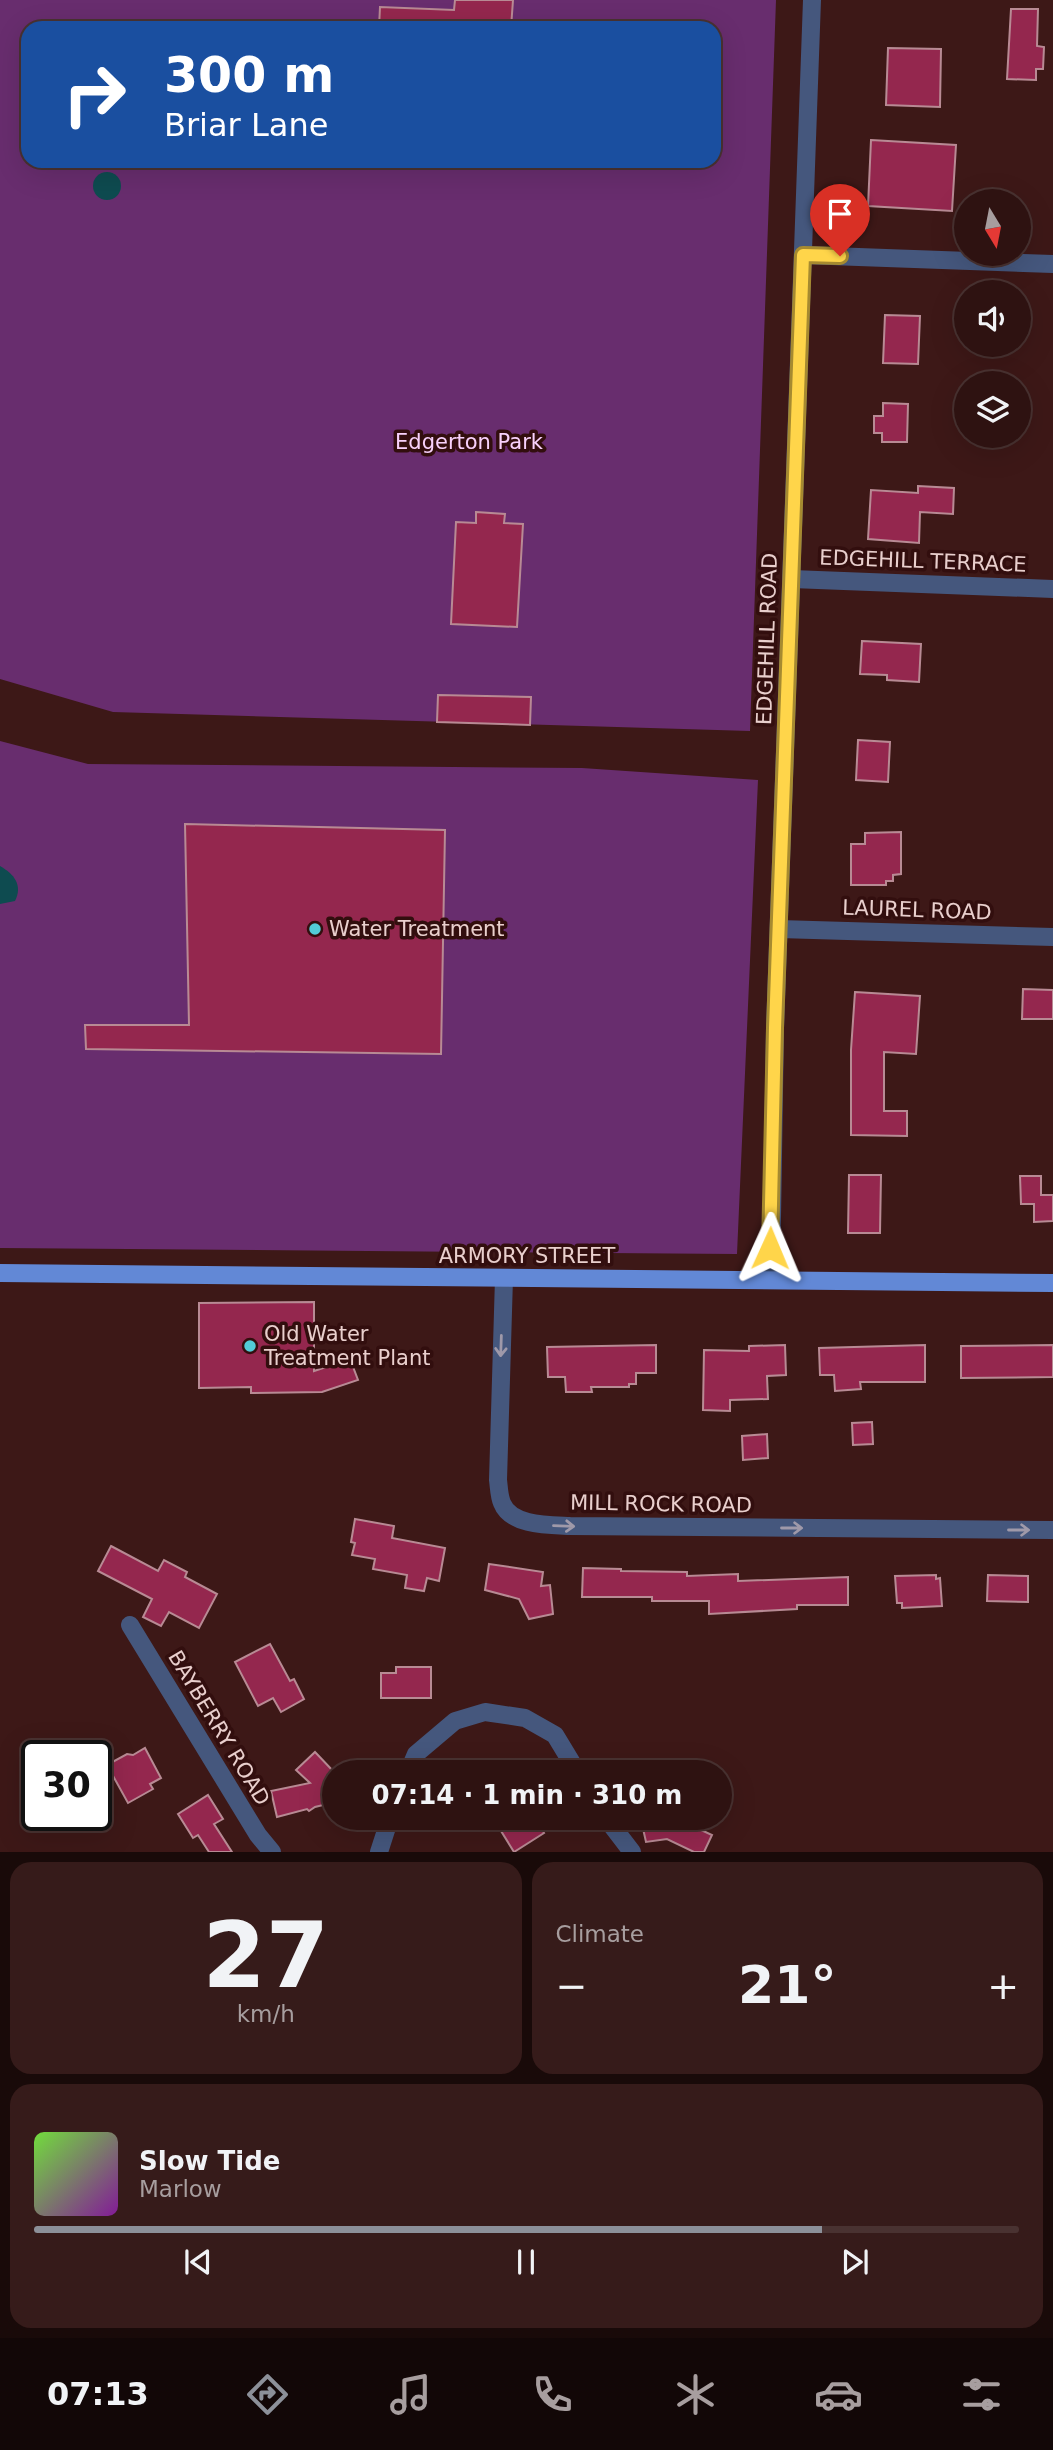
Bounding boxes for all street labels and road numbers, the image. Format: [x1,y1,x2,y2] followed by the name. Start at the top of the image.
[819,545,1027,577] street label: EDGEHILL TERRACE
[752,552,782,726] street label: EDGEHILL ROAD
[842,895,992,925] street label: LAUREL ROAD
[439,1244,615,1268] street label: ARMORY STREET
[570,1490,752,1518] street label: MILL ROCK ROAD
[163,1646,275,1810] street label: BAYBERRY ROAD

